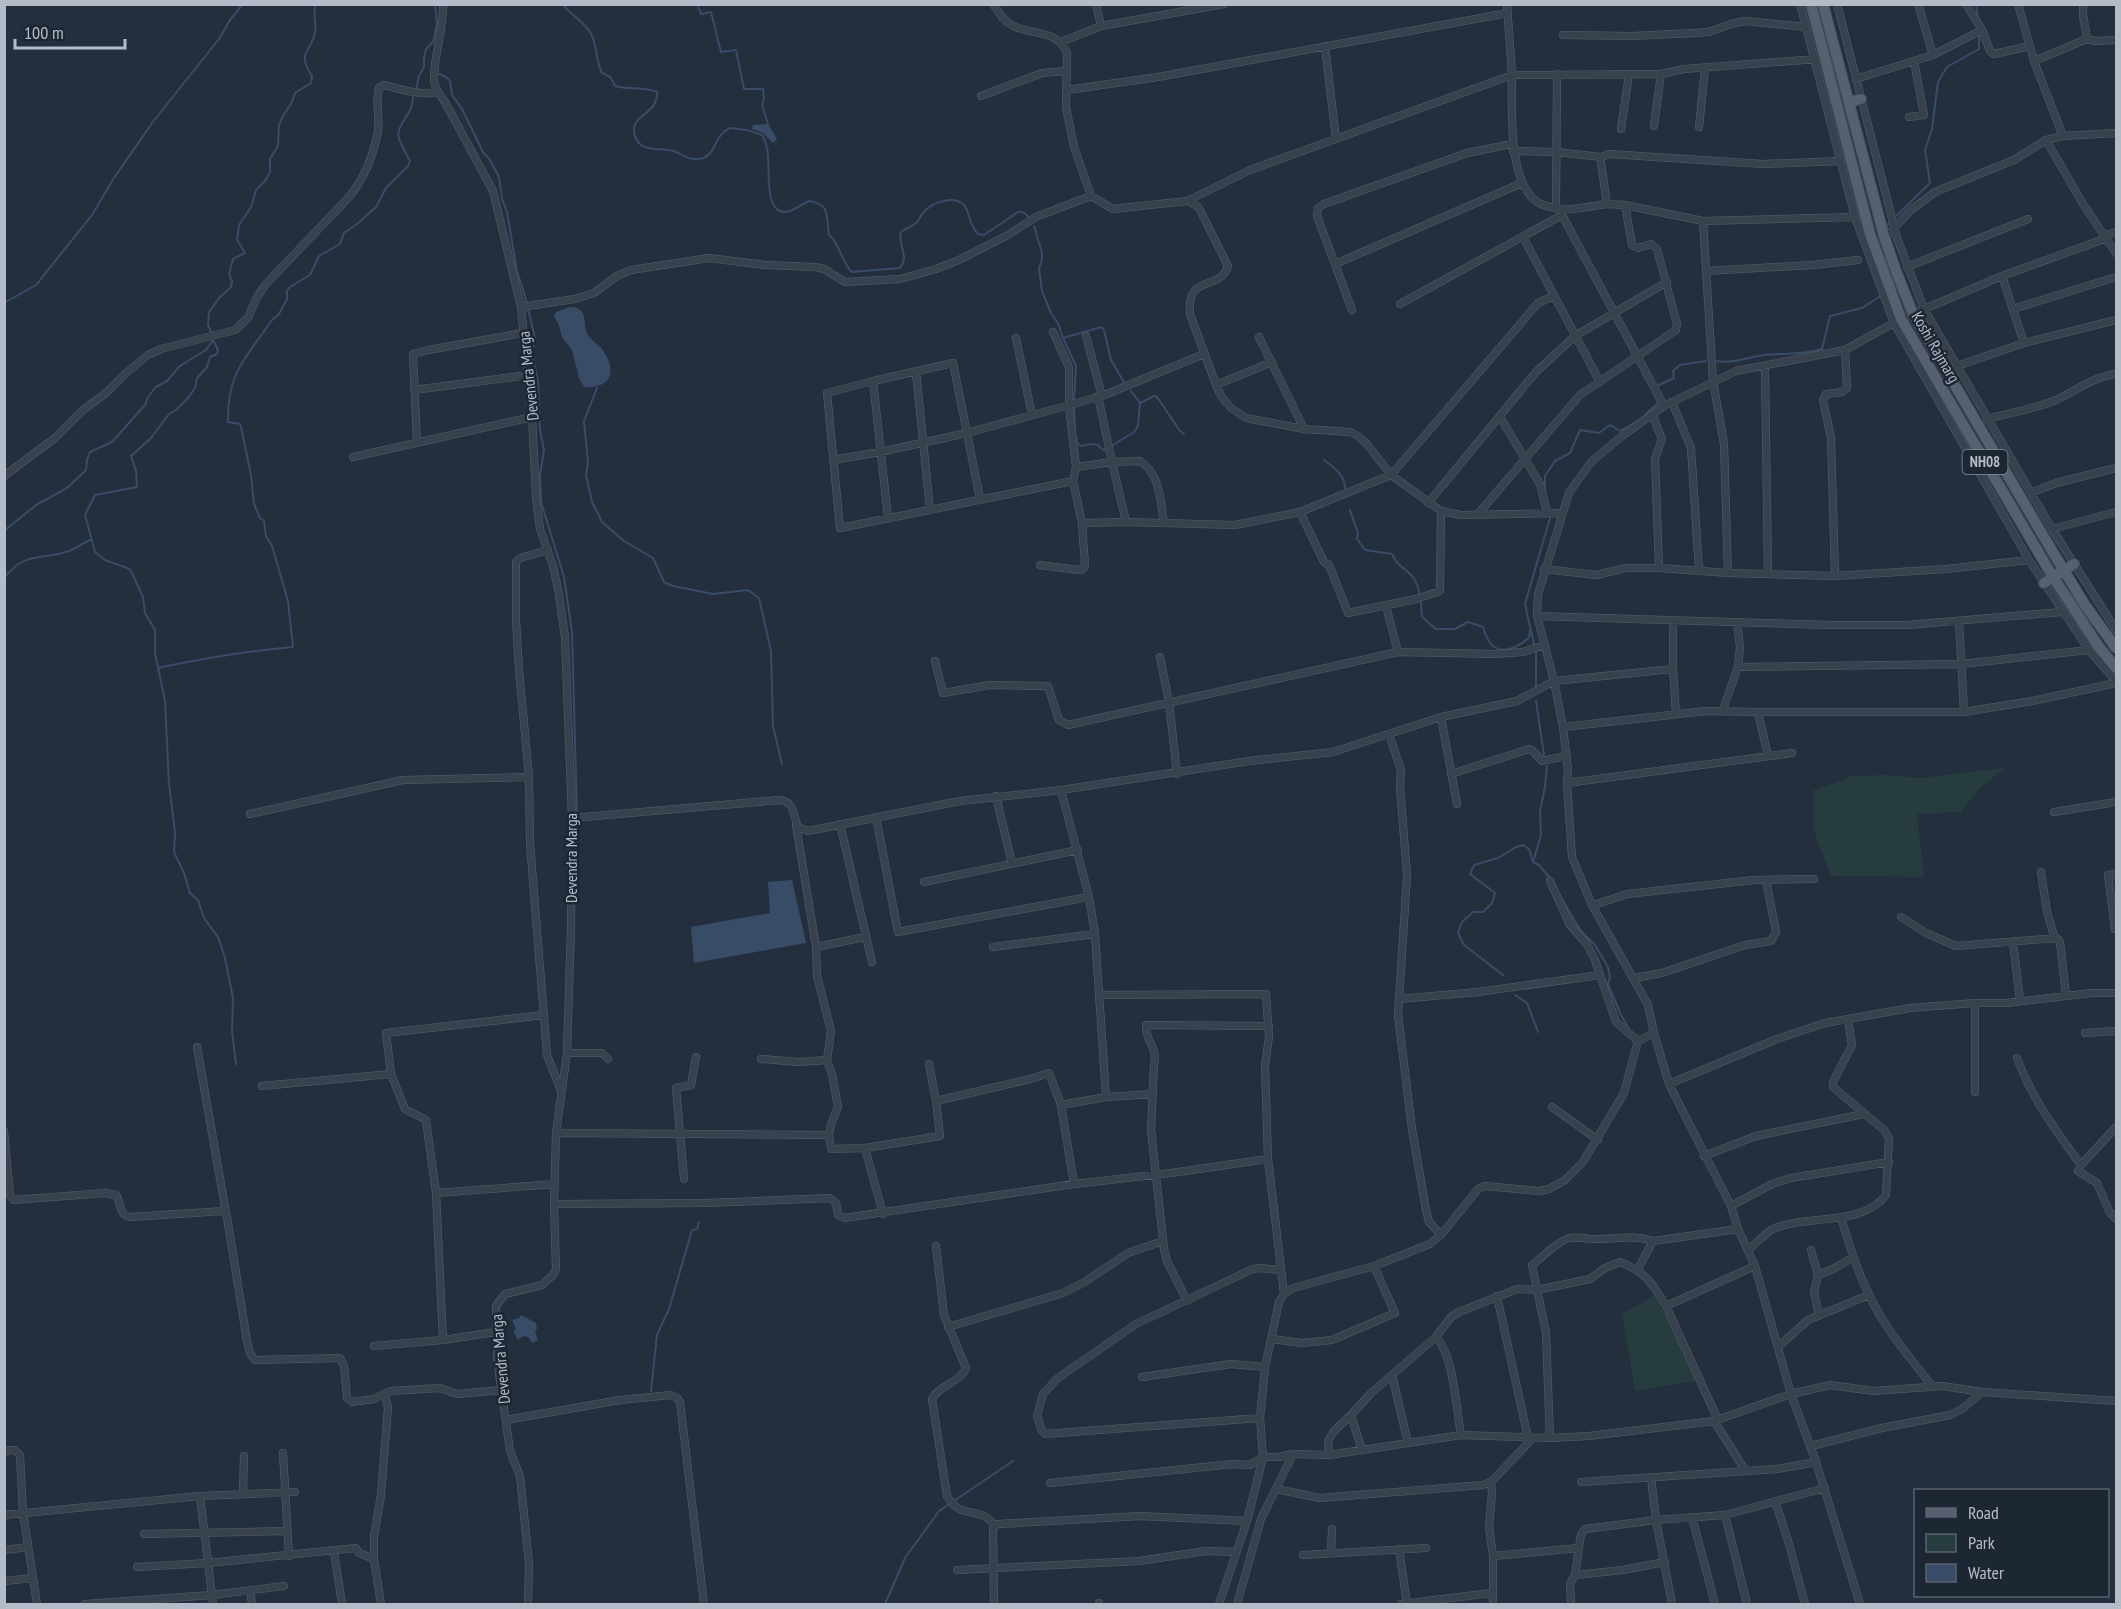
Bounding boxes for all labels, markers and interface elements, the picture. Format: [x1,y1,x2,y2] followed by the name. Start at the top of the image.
[15,12,124,50] scale bar
[24,21,64,44] text: 100 m
[1908,308,1964,386] street label: Koshi Rajmarg
[513,330,543,422] street label: Devendra Marga
[1962,450,2008,474] road number: NH08
[561,813,581,903] street label: Devendra Marga
[486,1313,514,1405] street label: Devendra Marga
[1914,1489,2109,1597] legend
[1968,1501,1999,1524] text: Road
[1968,1531,1995,1554] text: Park
[1968,1561,2004,1584] text: Water

